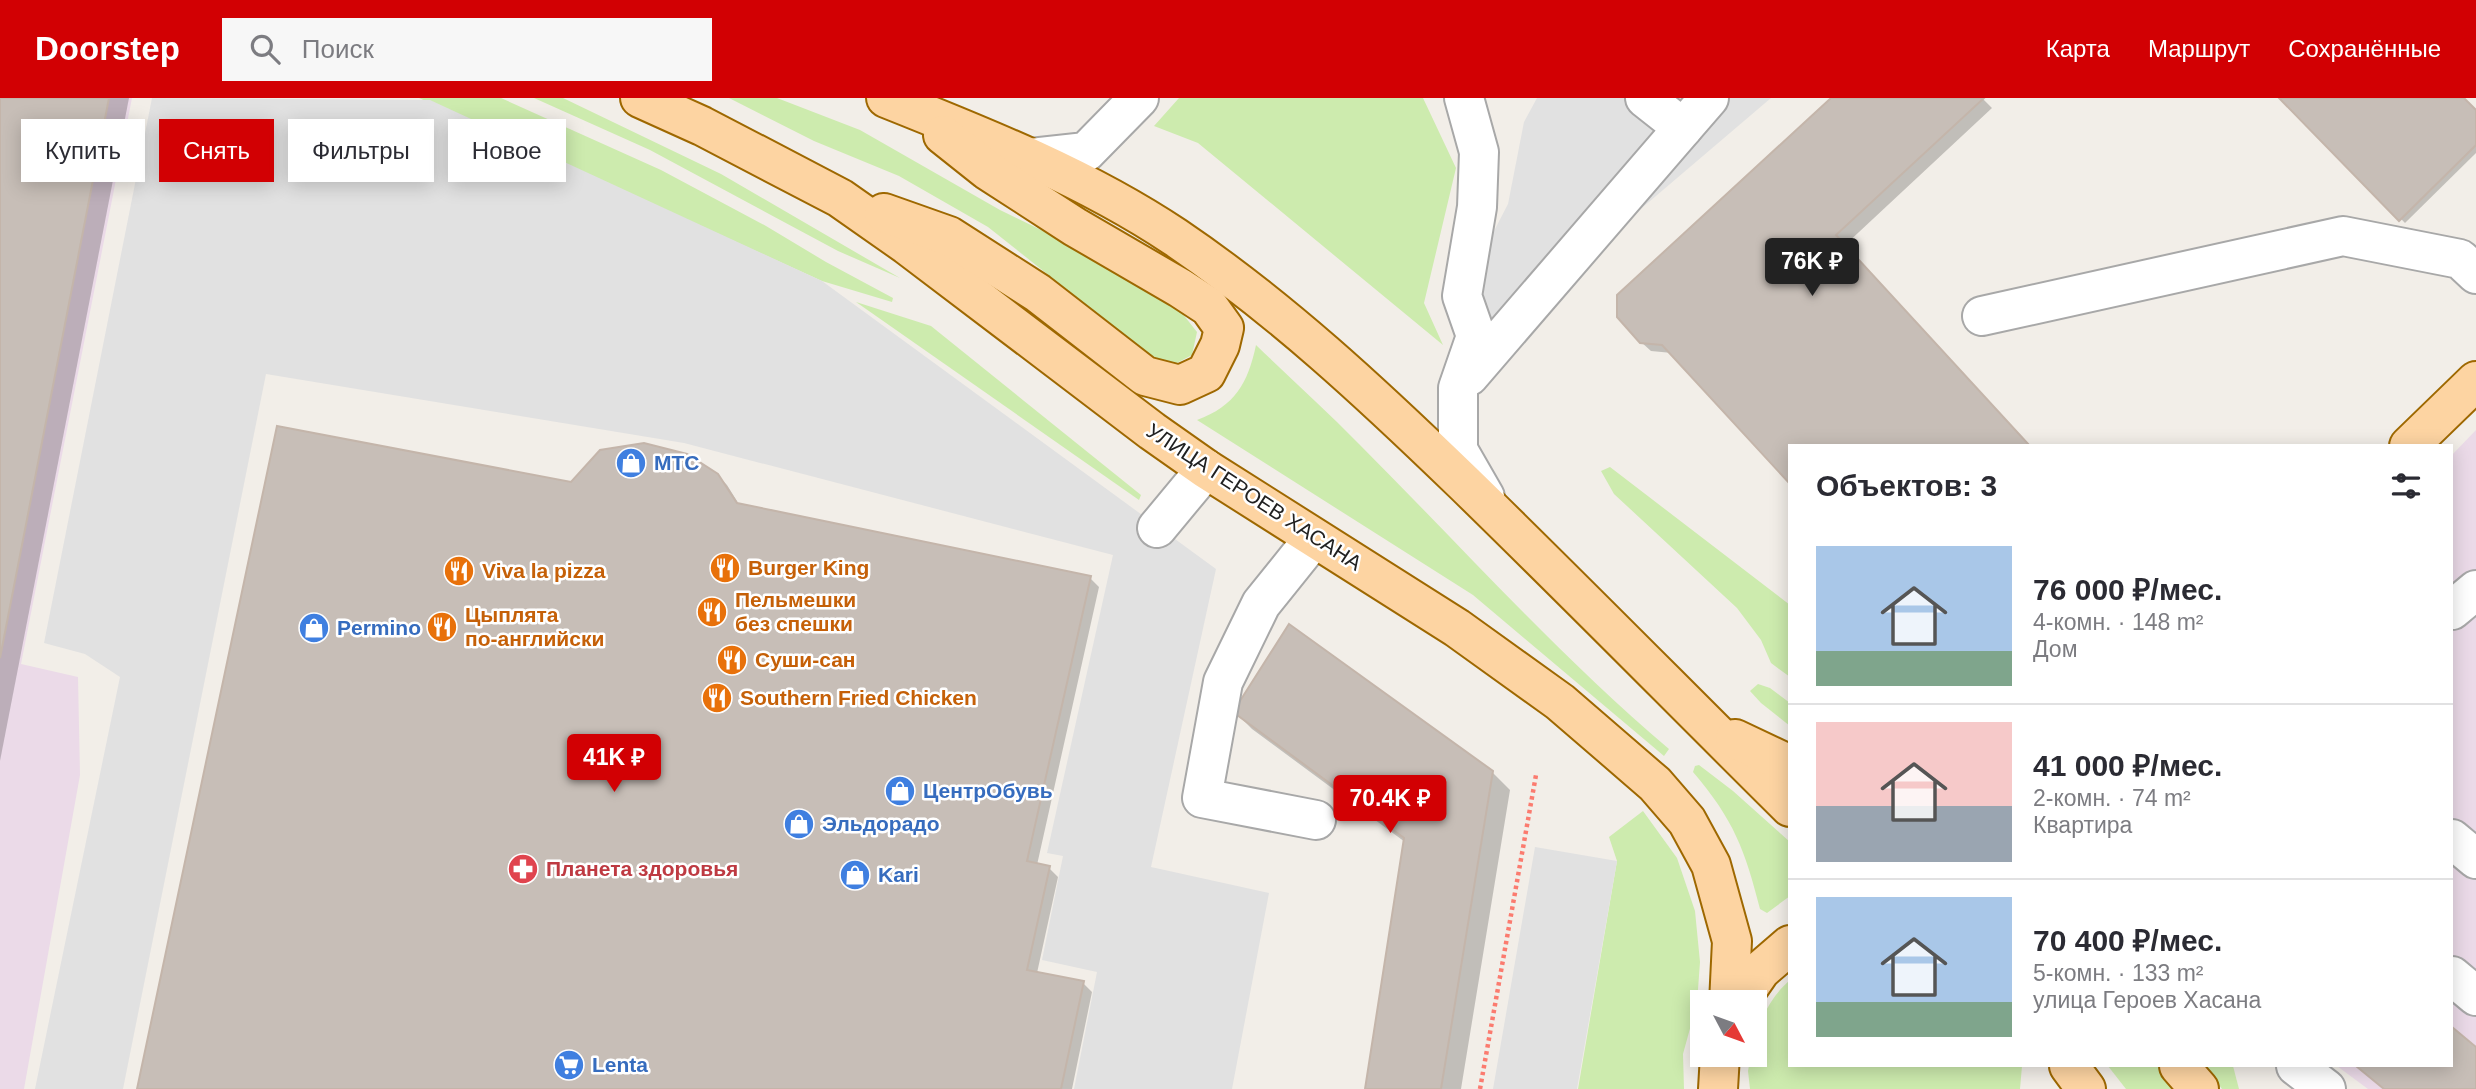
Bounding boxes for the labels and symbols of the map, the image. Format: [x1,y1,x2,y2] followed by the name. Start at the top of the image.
[1763,238,1861,298] pin: 76K ₽
[1143,418,1366,575] street label: УЛИЦА ГЕРОЕВ ХАСАНА
[614,446,648,480] shop icon: МТС
[654,451,700,474] place label: МТС
[708,551,742,585] restaurant icon: Burger King
[442,554,476,588] restaurant icon: Viva la pizza
[748,556,869,579] place label: Burger King
[482,559,606,582] place label: Viva la pizza
[735,588,856,635] place label: Пельмешки без спешки
[695,595,729,629] restaurant icon: Пельмешки без спешки
[465,603,604,650] place label: Цыплята по-английски
[425,610,459,644] restaurant icon: Цыплята по-английски
[297,611,331,645] shop icon: Permino
[337,616,421,639] place label: Permino
[715,643,749,677] restaurant icon: Суши-сан
[755,648,856,671] place label: Суши-сан
[700,681,734,715] restaurant icon: Southern Fried Chicken
[740,686,977,709] place label: Southern Fried Chicken
[565,734,663,794] pin: 41K ₽
[883,774,917,808] shop icon: ЦентрОбувь
[1325,776,1455,835] pin: 70.4K ₽
[923,779,1053,802] place label: ЦентрОбувь
[782,807,816,841] shop icon: Эльдорадо
[822,812,940,835] place label: Эльдорадо
[506,852,540,886] pharmacy icon: Планета здоровья
[546,857,738,880] place label: Планета здоровья
[838,858,872,892] shop icon: Kari
[878,863,919,886] place label: Kari
[1690,990,1768,1068] north arrow
[552,1048,586,1082] supermarket icon: Lenta
[592,1053,648,1076] place label: Lenta

